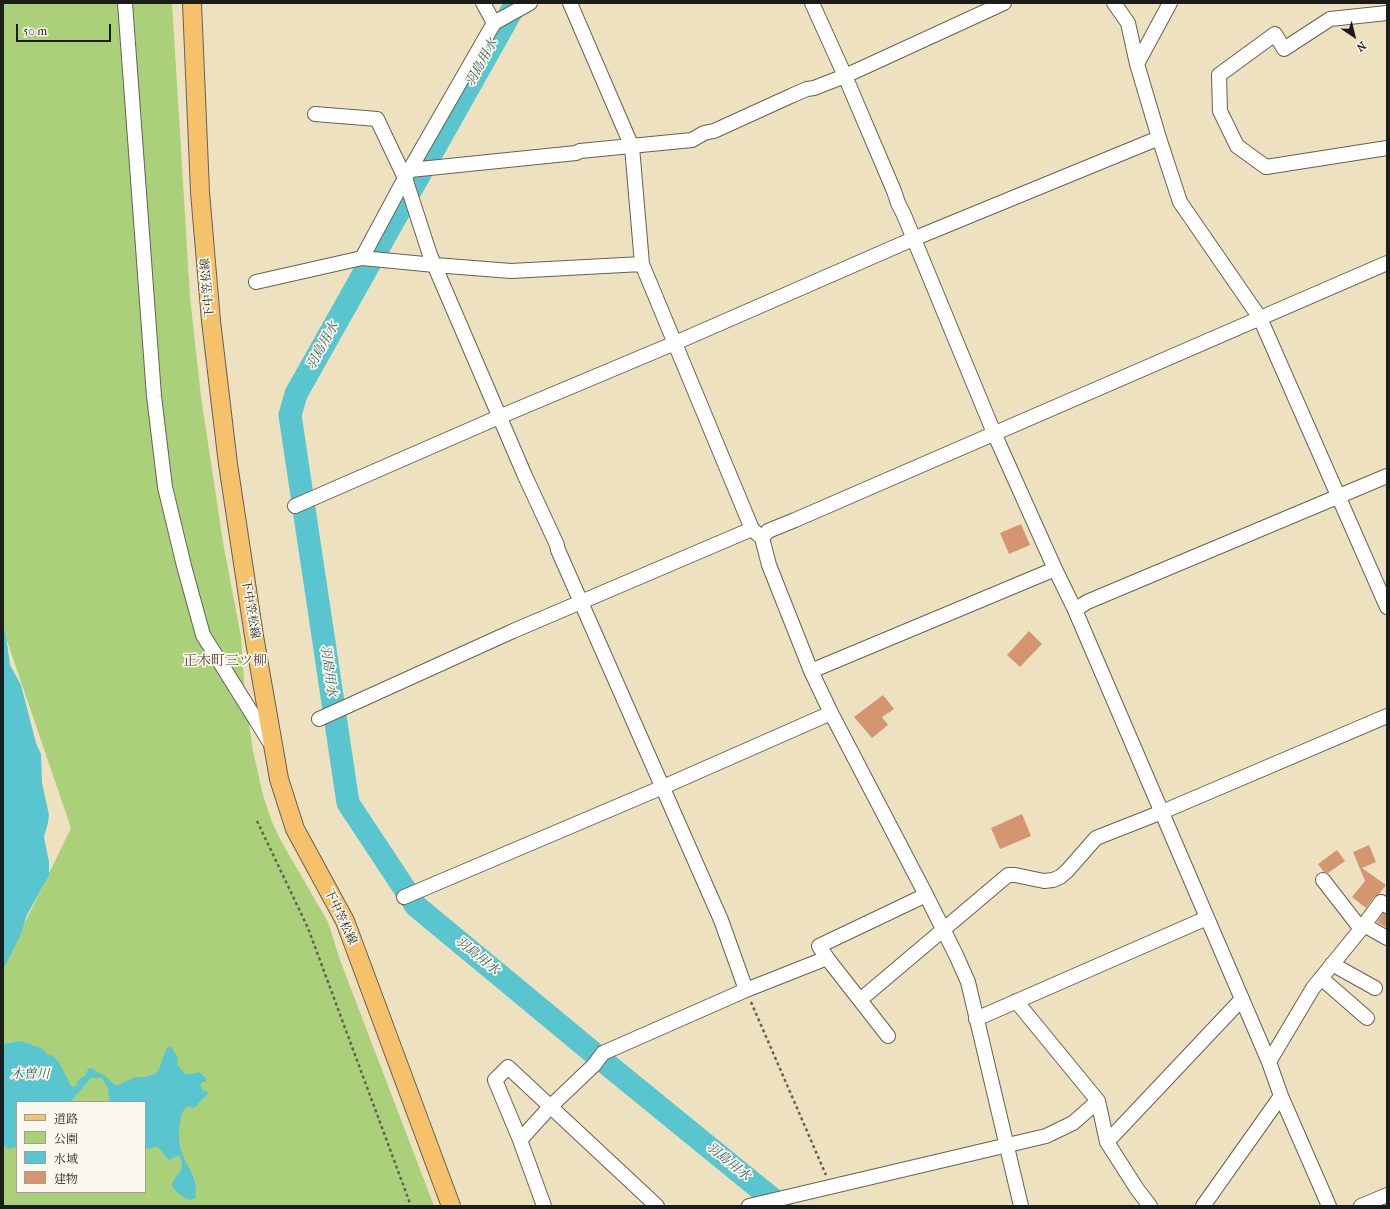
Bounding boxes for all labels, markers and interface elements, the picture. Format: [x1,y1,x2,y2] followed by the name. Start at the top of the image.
[18,16,113,42] scale bar
[1334,16,1374,56] north arrow
[23,24,47,38] text: 50 m
[463,36,501,90] water label: 羽島用水
[1354,39,1368,54] text: N
[198,257,218,319] street label: 下中笠松線
[304,319,342,373] water label: 羽島用水
[238,578,262,640] street label: 下中笠松線
[317,644,339,698] water label: 羽島用水
[183,654,267,670] district label: 正木町三ツ柳
[321,887,359,947] street label: 下中笠松線
[452,934,502,978] water label: 羽島用水
[11,1067,49,1083] water label: 木曽川
[16,1101,146,1193] legend
[54,1112,78,1126] text: 道路
[54,1132,78,1146] text: 公園
[703,1140,753,1184] water label: 羽島用水
[54,1152,78,1166] text: 水域
[54,1172,78,1186] text: 建物

